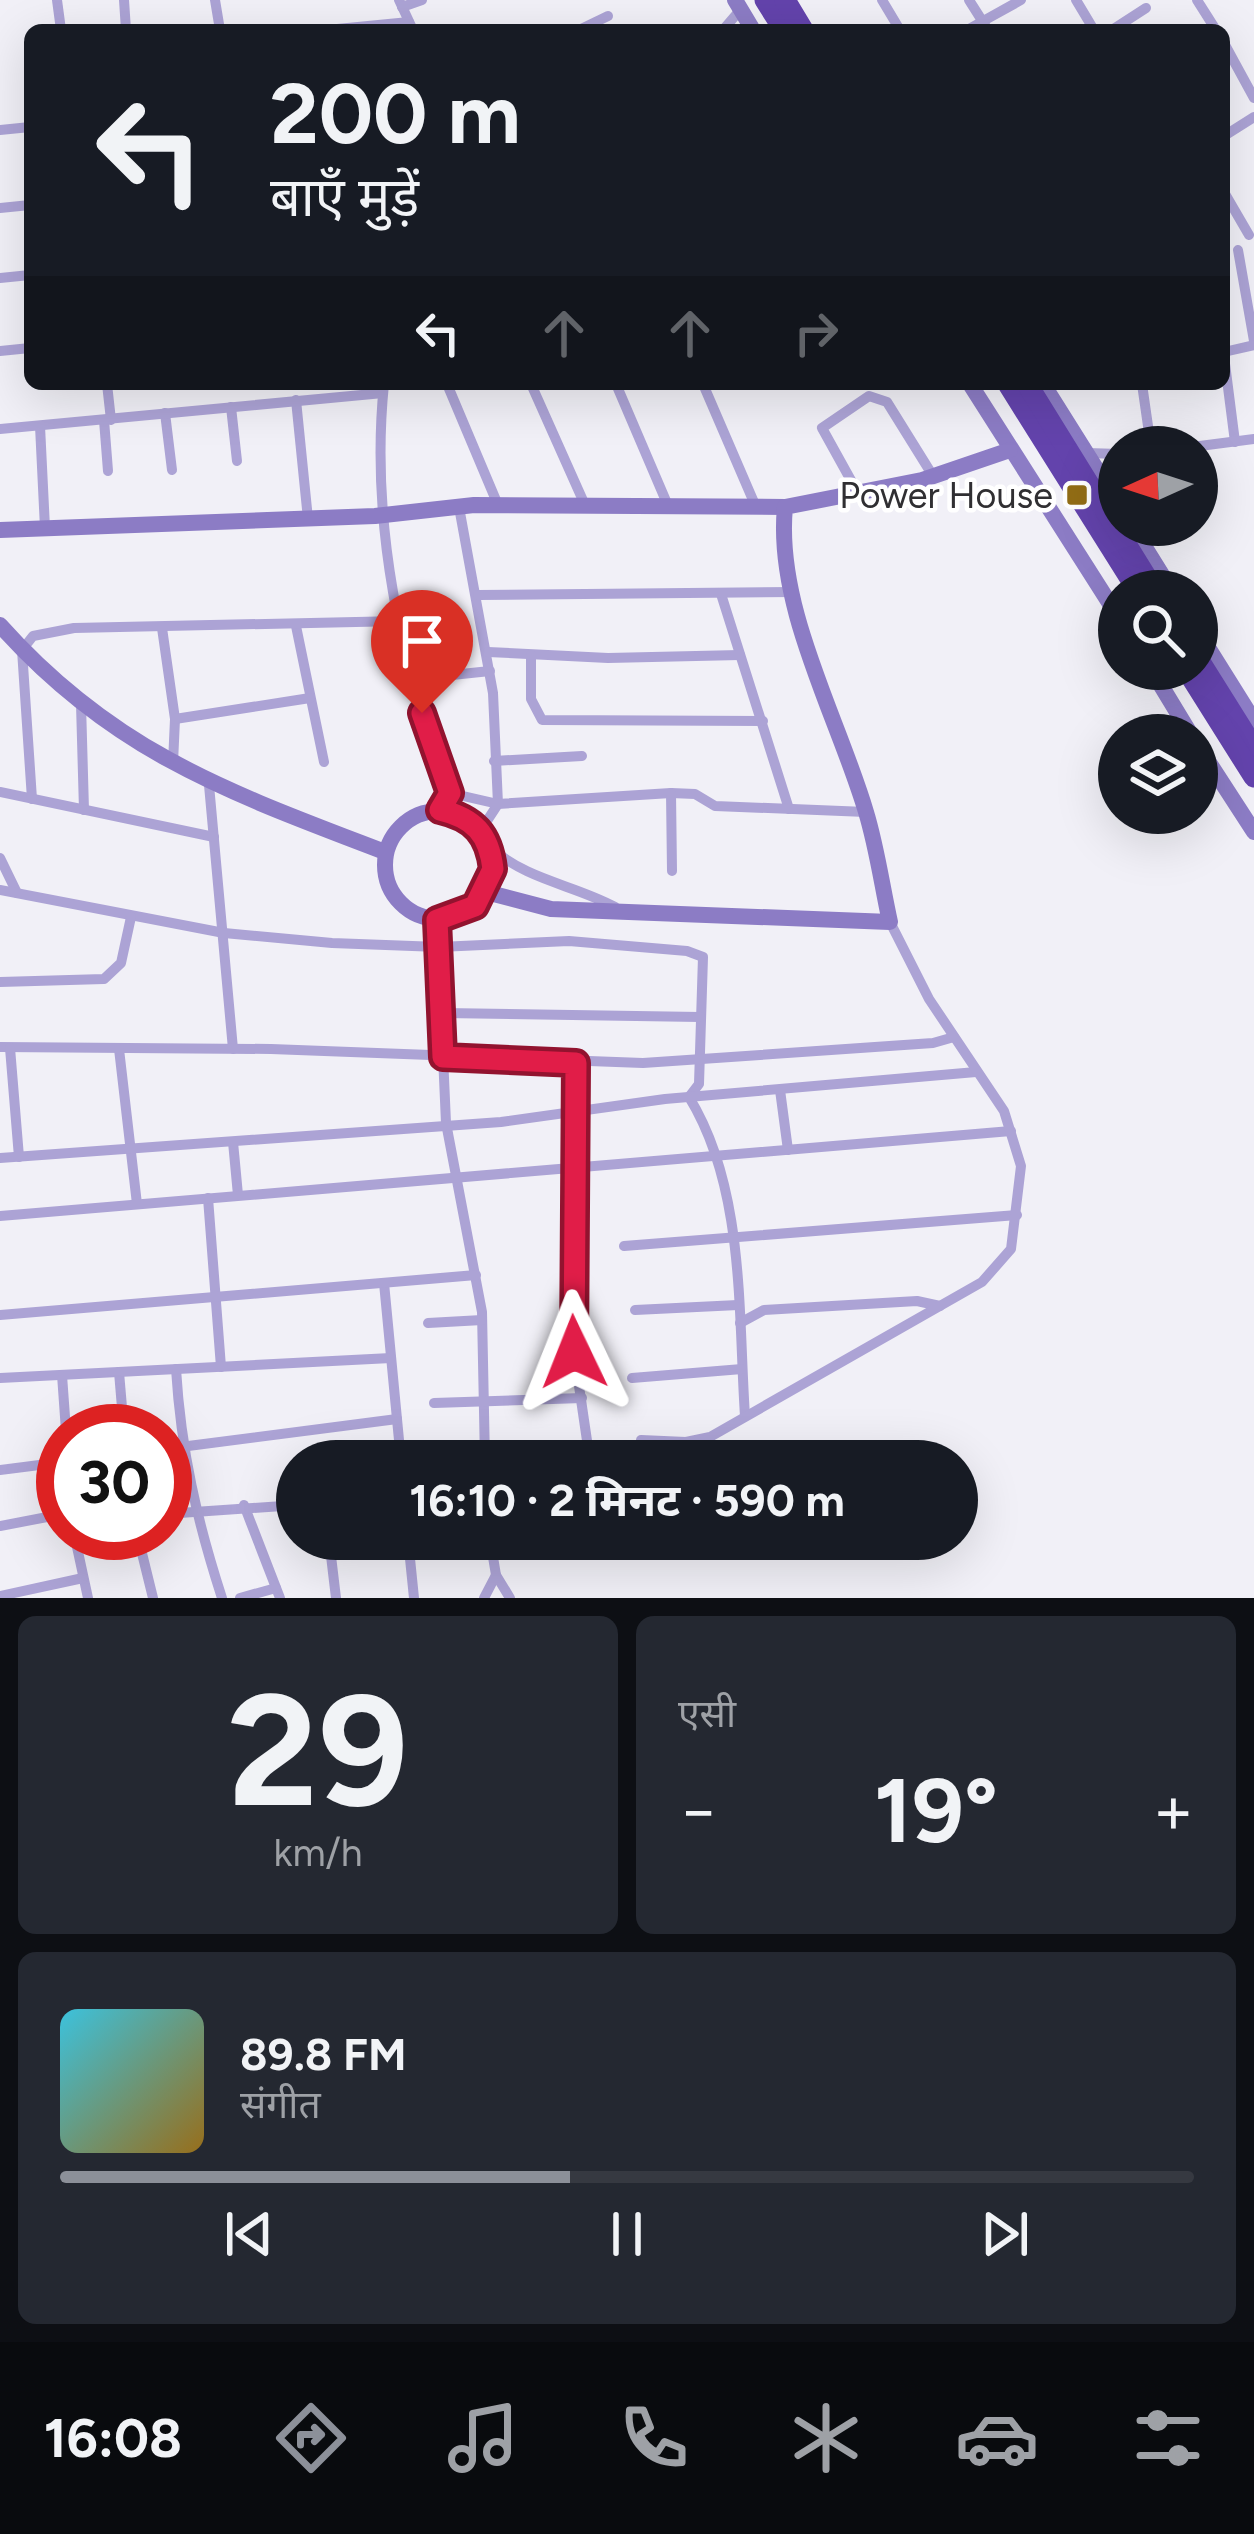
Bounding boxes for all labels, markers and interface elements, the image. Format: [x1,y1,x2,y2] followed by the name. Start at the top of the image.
[270,63,521,164] text: 200 m
[72,72,228,228] icon: left
[270,165,419,230] text: बाएँ मुड़ें
[405,300,471,366] icon: left
[531,300,597,366] icon: ahead
[657,300,723,366] icon: ahead
[783,300,849,366] icon: right
[1098,426,1218,546] north arrow
[1098,426,1218,834] map controls
[839,474,1053,517] place label: Power House
[1064,482,1090,508] marker: Power House
[1098,570,1218,690] button: search
[371,590,473,713] pin
[389,608,455,674] icon: arrive
[1098,714,1218,834] button: layers
[511,1289,637,1415] position arrow
[36,1404,192,1560] speed limit sign: 30
[409,1473,845,1527] text: 16:10 · 2 मिनट · 590 m
[228,1657,408,1844] text: 29
[678,1690,736,1737] text: एसी
[874,1756,998,1865] text: 19°
[678,1770,719,1850] text: −
[1153,1770,1194,1850] text: +
[273,1829,363,1876] text: km/h
[240,2027,407,2081] text: 89.8 FM
[240,2081,321,2128] text: संगीत
[216,2201,282,2267] icon: previous
[594,2201,660,2267] icon: pause
[972,2201,1038,2267] icon: next
[269,2396,353,2480] icon: directions
[441,2396,525,2480] icon: music
[612,2396,696,2480] icon: phone
[784,2396,868,2480] icon: climate
[955,2396,1039,2480] icon: car
[1126,2396,1210,2480] icon: filters
[44,2406,182,2471] text: 16:08

